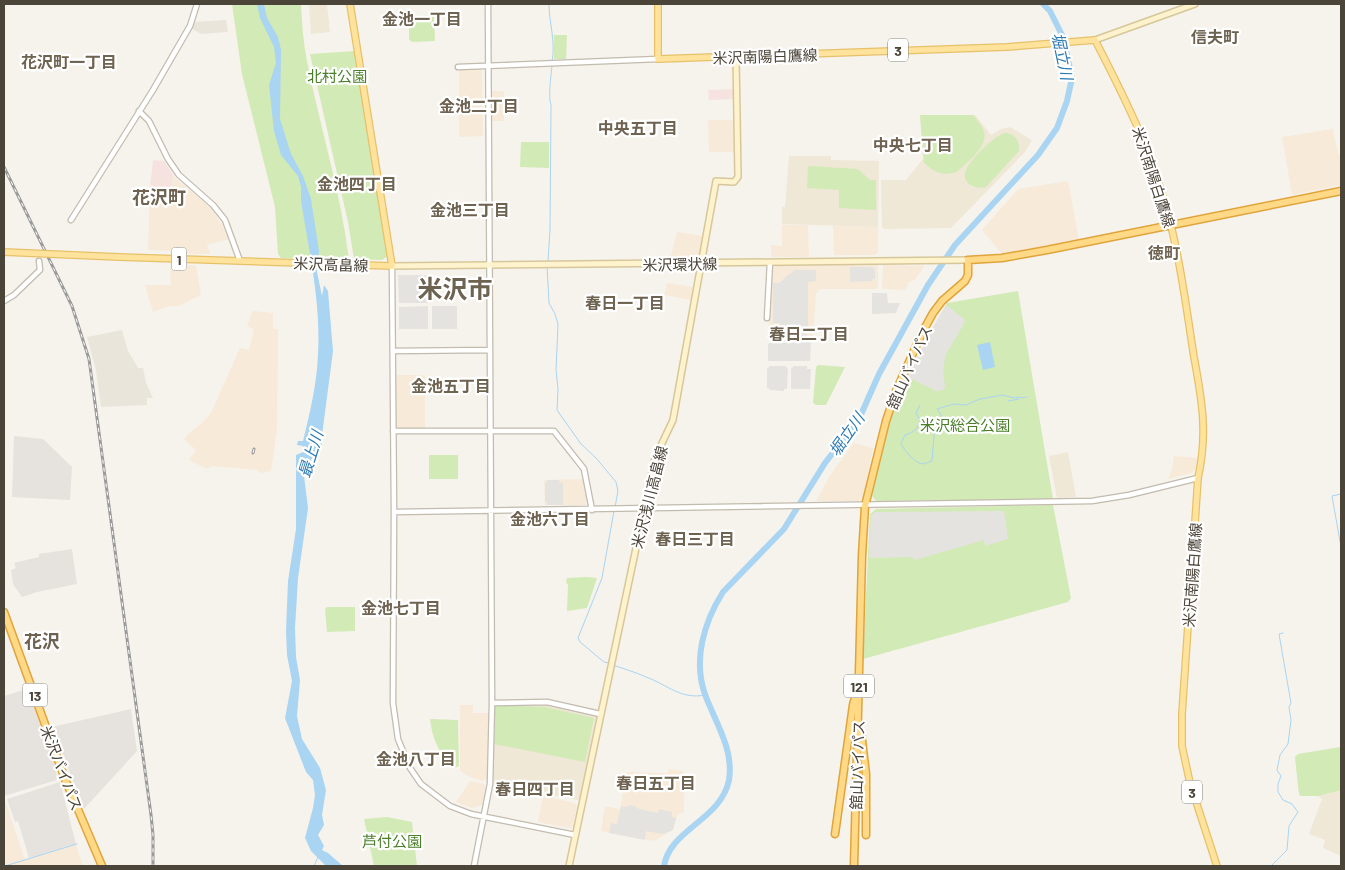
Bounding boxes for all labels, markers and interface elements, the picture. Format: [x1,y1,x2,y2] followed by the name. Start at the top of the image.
[382,9,462,28] district label: 金池一丁目
[1190,27,1239,46] district label: 信夫町
[1049,31,1078,83] water label: 堀立川
[888,38,908,62] road number: 3
[712,45,818,67] street label: 米沢南陽白鷹線
[21,52,117,71] district label: 花沢町一丁目
[307,67,367,85] park label: 北村公園
[439,96,519,115] district label: 金池二丁目
[598,118,678,137] district label: 中央五丁目
[1129,124,1179,230] street label: 米沢南陽白鷹線
[873,135,953,154] district label: 中央七丁目
[317,174,397,193] district label: 金池四丁目
[132,186,186,208] district label: 花沢町
[430,200,510,219] district label: 金池三丁目
[1148,243,1180,262] district label: 徳町
[172,248,186,270] road number: 1
[293,254,369,274] street label: 米沢高畠線
[642,254,718,274] street label: 米沢環状線
[417,273,493,303] district label: 米沢市
[585,293,665,312] district label: 春日一丁目
[883,322,935,412] street label: 舘山バイパス
[769,324,849,343] district label: 春日二丁目
[411,376,491,395] district label: 金池五丁目
[824,407,869,459] water label: 堀立川
[920,416,1010,434] park label: 米沢総合公園
[294,426,327,480] water label: 最上川
[628,444,670,550] street label: 米沢浅川高畠線
[510,509,590,528] district label: 金池六丁目
[1179,522,1205,628] street label: 米沢南陽白鷹線
[655,529,735,548] district label: 春日三丁目
[361,598,441,617] district label: 金池七丁目
[24,630,60,652] district label: 花沢
[844,674,874,698] road number: 121
[22,684,48,706] road number: 13
[846,720,868,810] street label: 舘山バイパス
[38,723,86,813] street label: 米沢バイパス
[376,749,456,768] district label: 金池八丁目
[616,773,696,792] district label: 春日五丁目
[495,779,575,798] district label: 春日四丁目
[1182,780,1202,804] road number: 3
[362,832,422,850] park label: 芦付公園

